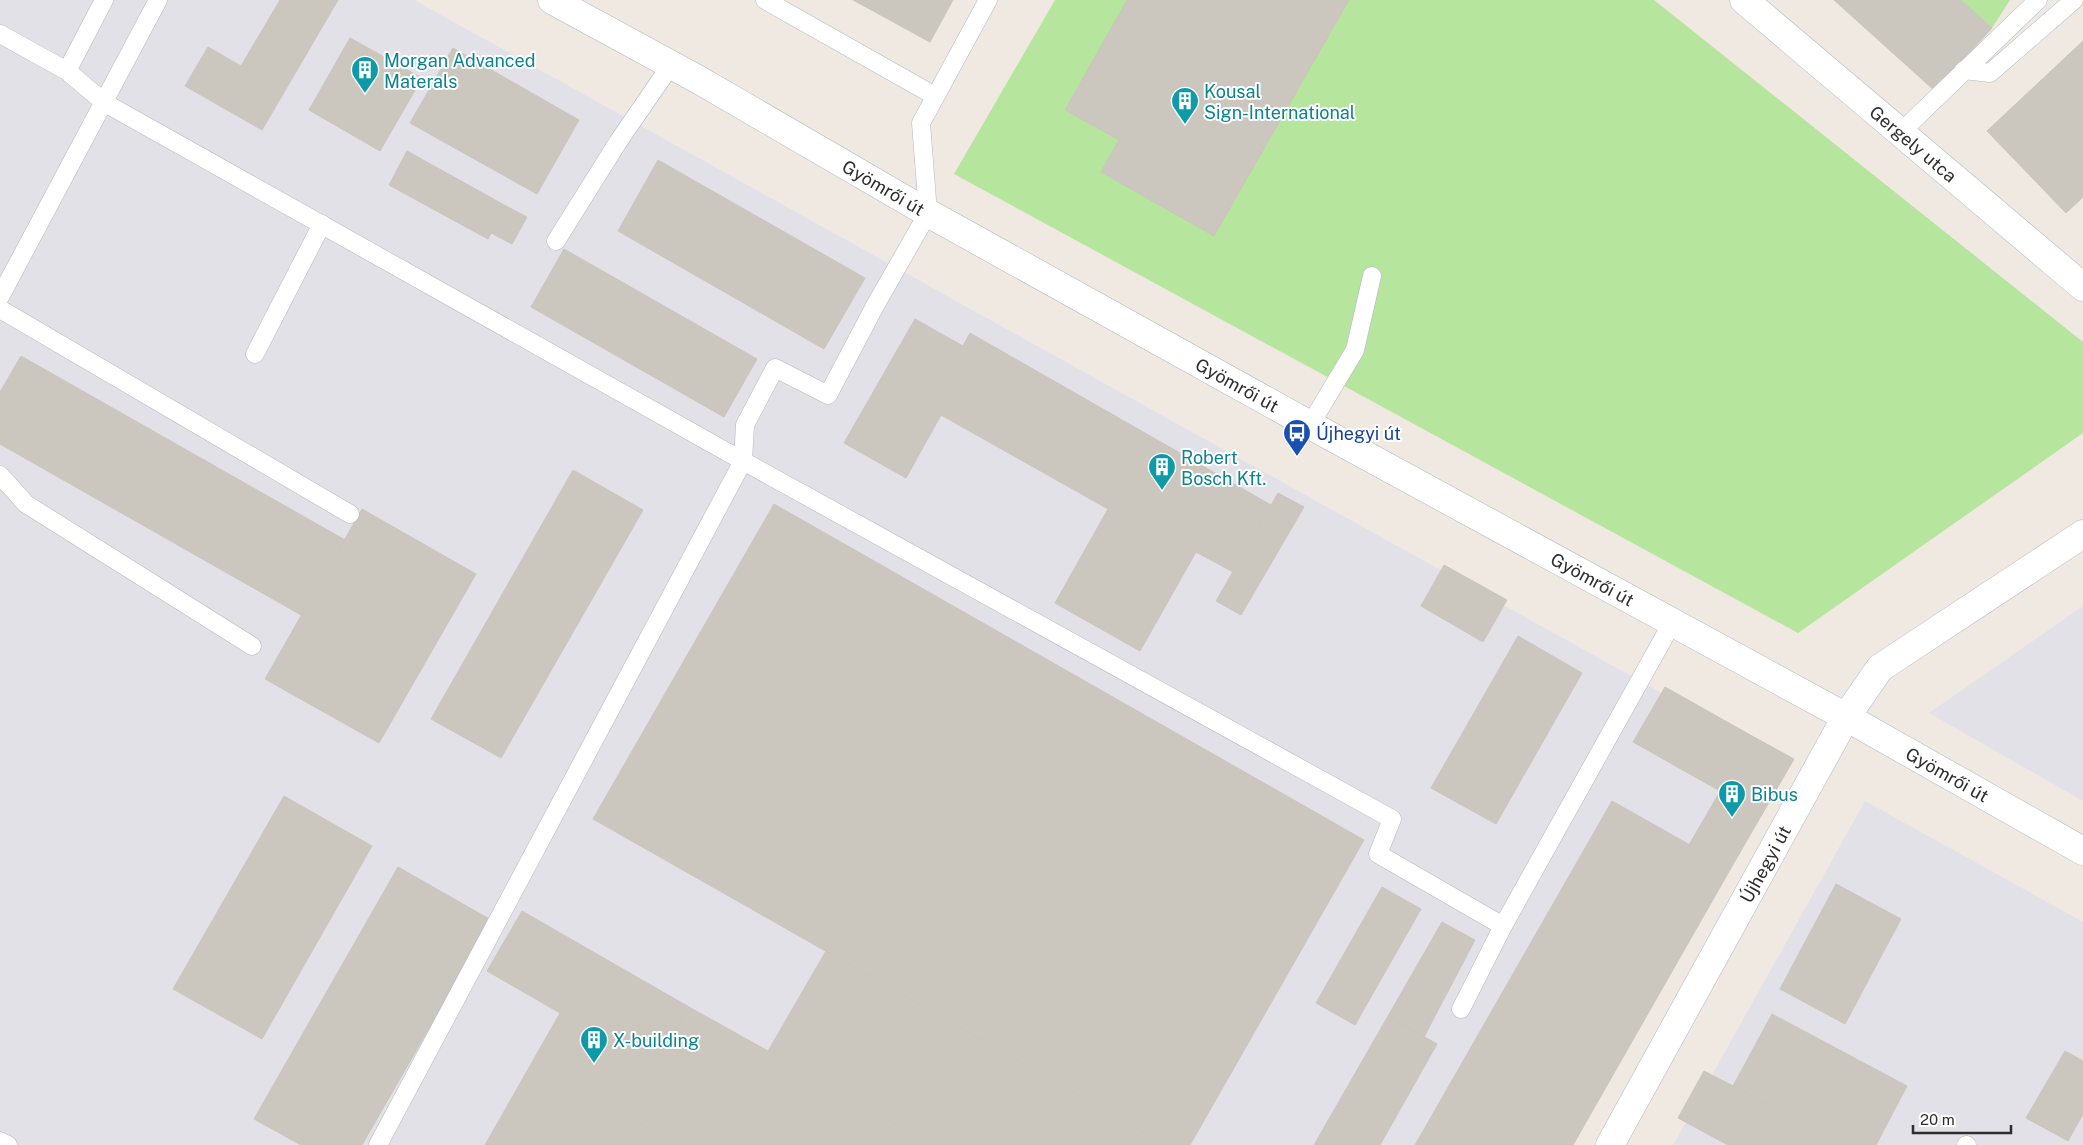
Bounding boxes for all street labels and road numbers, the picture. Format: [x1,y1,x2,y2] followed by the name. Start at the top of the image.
[1866,101,1961,186] street label: Gergely utca
[839,155,929,219] street label: Gyömrői út
[1192,353,1283,416] street label: Gyömrői út
[1547,548,1638,610] street label: Gyömrői út
[1902,743,1993,806] street label: Gyömrői út
[1734,822,1795,906] street label: Újhegyi út

